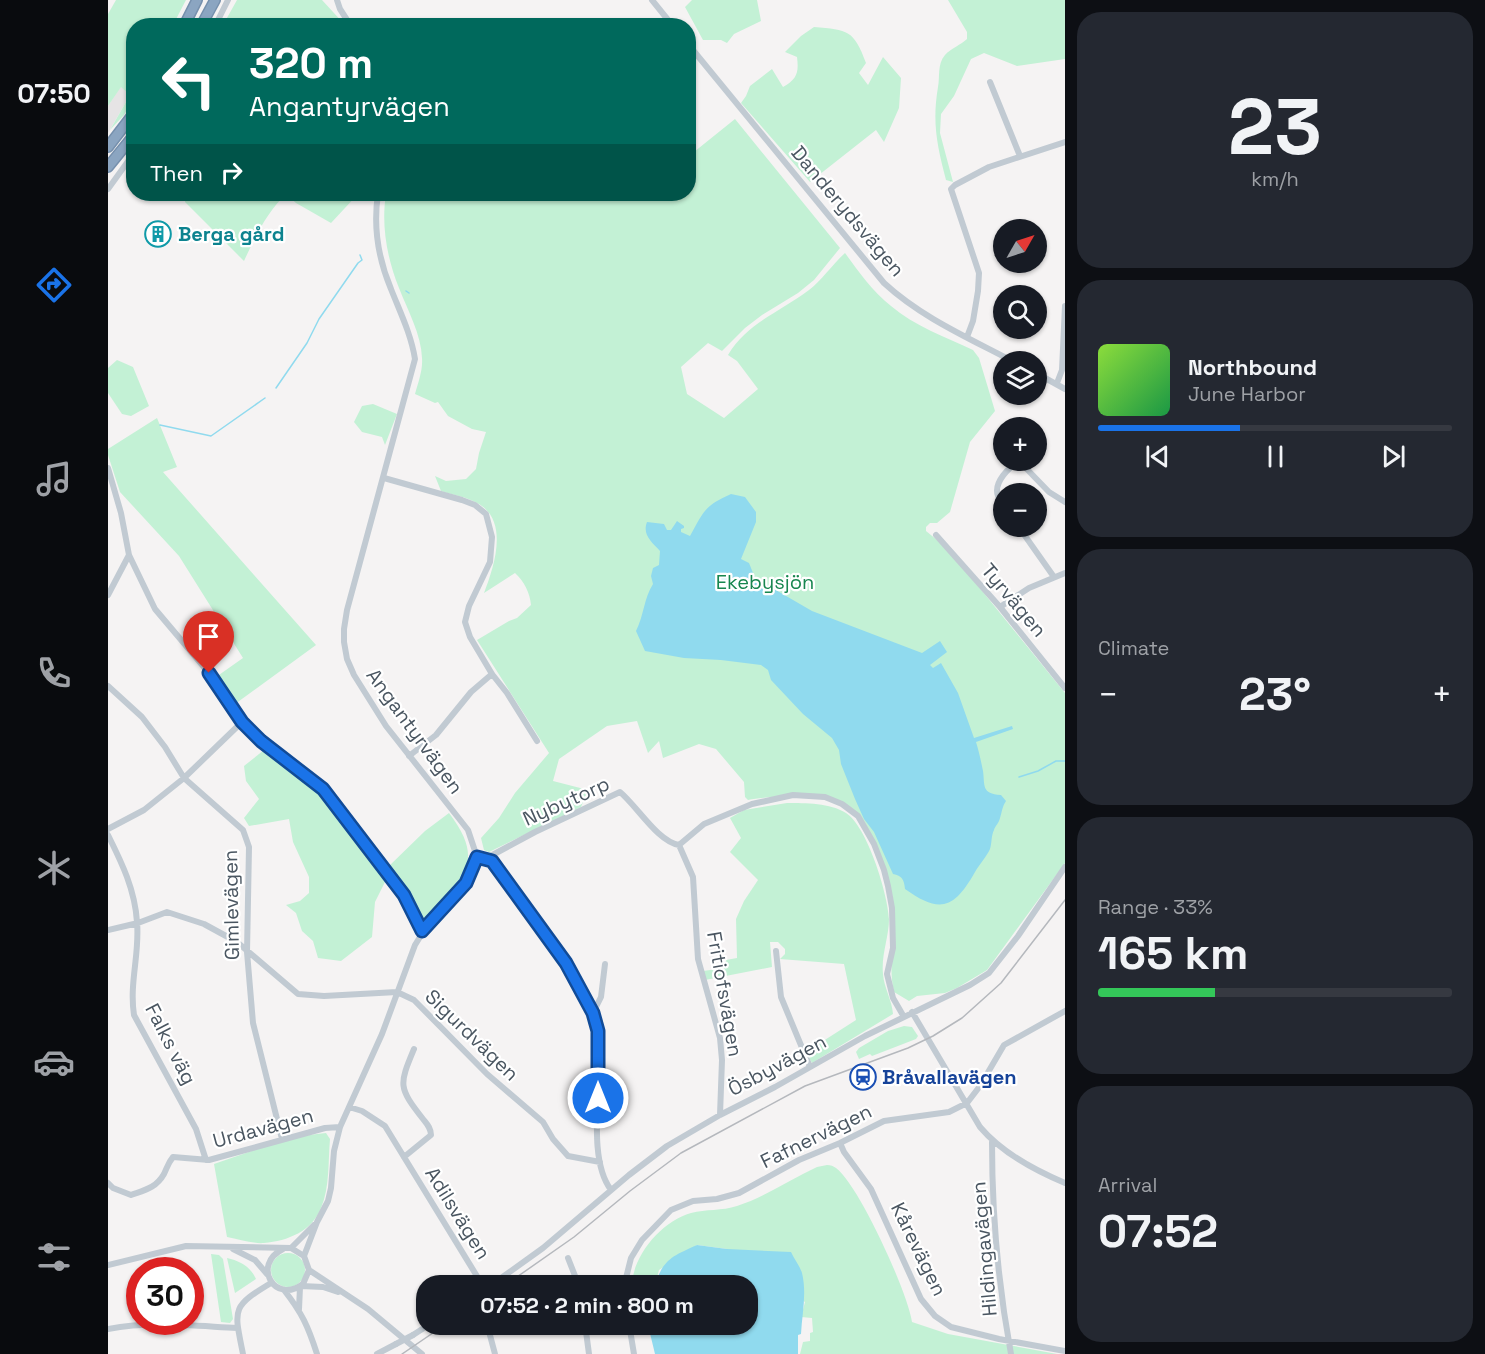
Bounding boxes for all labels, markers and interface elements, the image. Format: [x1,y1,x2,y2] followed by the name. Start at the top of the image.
[249,37,373,90] text: 320 m
[150,42,228,120] icon: left
[17,76,91,111] text: 07:50
[1228,77,1322,177] text: 23
[249,89,450,124] text: Angantyrvägen
[786,140,910,282] street label: Danderydsvägen
[215,156,248,189] icon: right
[150,159,203,187] text: Then
[1251,166,1299,192] text: km/h
[143,219,173,249] building icon: Berga gård
[993,219,1047,273] north arrow
[993,219,1047,537] map controls
[178,221,284,247] place label: Berga gård
[33,264,75,306] icon: directions
[993,285,1047,339] button: search
[993,351,1047,405] button: layers
[1188,353,1317,381] text: Northbound
[1188,381,1306,407] text: June Harbor
[993,417,1047,471] button: +
[1141,440,1174,473] icon: previous
[1259,440,1292,473] icon: pause
[1377,440,1410,473] icon: next
[33,458,75,500] icon: music
[993,483,1047,537] button: −
[976,558,1052,642] street label: Tyrvägen
[716,569,814,595] park label: Ekebysjön
[183,611,234,673] pin
[192,620,225,653] icon: arrive
[1098,635,1169,661] text: Climate
[33,652,75,694] icon: phone
[361,663,469,799] street label: Angantyrvägen
[1239,666,1311,723] text: 23°
[1098,674,1118,716] text: −
[1432,674,1452,716] text: +
[519,770,613,832] street label: Nybytorp
[33,847,75,889] icon: climate
[217,850,245,960] street label: Gimlevägen
[1098,894,1213,920] text: Range · 33%
[1098,925,1248,982] text: 165 km
[701,929,749,1059] street label: Fritiofsvägen
[419,984,525,1086] street label: Sigurdvägen
[139,999,203,1089] street label: Falks väg
[723,1028,831,1102] street label: Ösbyvägen
[33,1041,75,1083] icon: car
[848,1062,878,1092] station icon: Bråvallavägen
[882,1064,1017,1090] place label: Bråvallavägen
[566,1066,630,1130] position arrow
[756,1098,876,1174] street label: Fafnervägen
[210,1102,316,1154] street label: Urdavägen
[419,1162,497,1264] street label: Adilsvägen
[1098,1172,1157,1198] text: Arrival
[965,1180,1003,1318] street label: Hildingavägen
[885,1198,953,1300] street label: Kårevägen
[1098,1203,1218,1260] text: 07:52
[33,1236,75,1278] icon: filters
[126,1257,204,1335] speed limit sign: 30
[480,1291,694,1319] text: 07:52 · 2 min · 800 m

